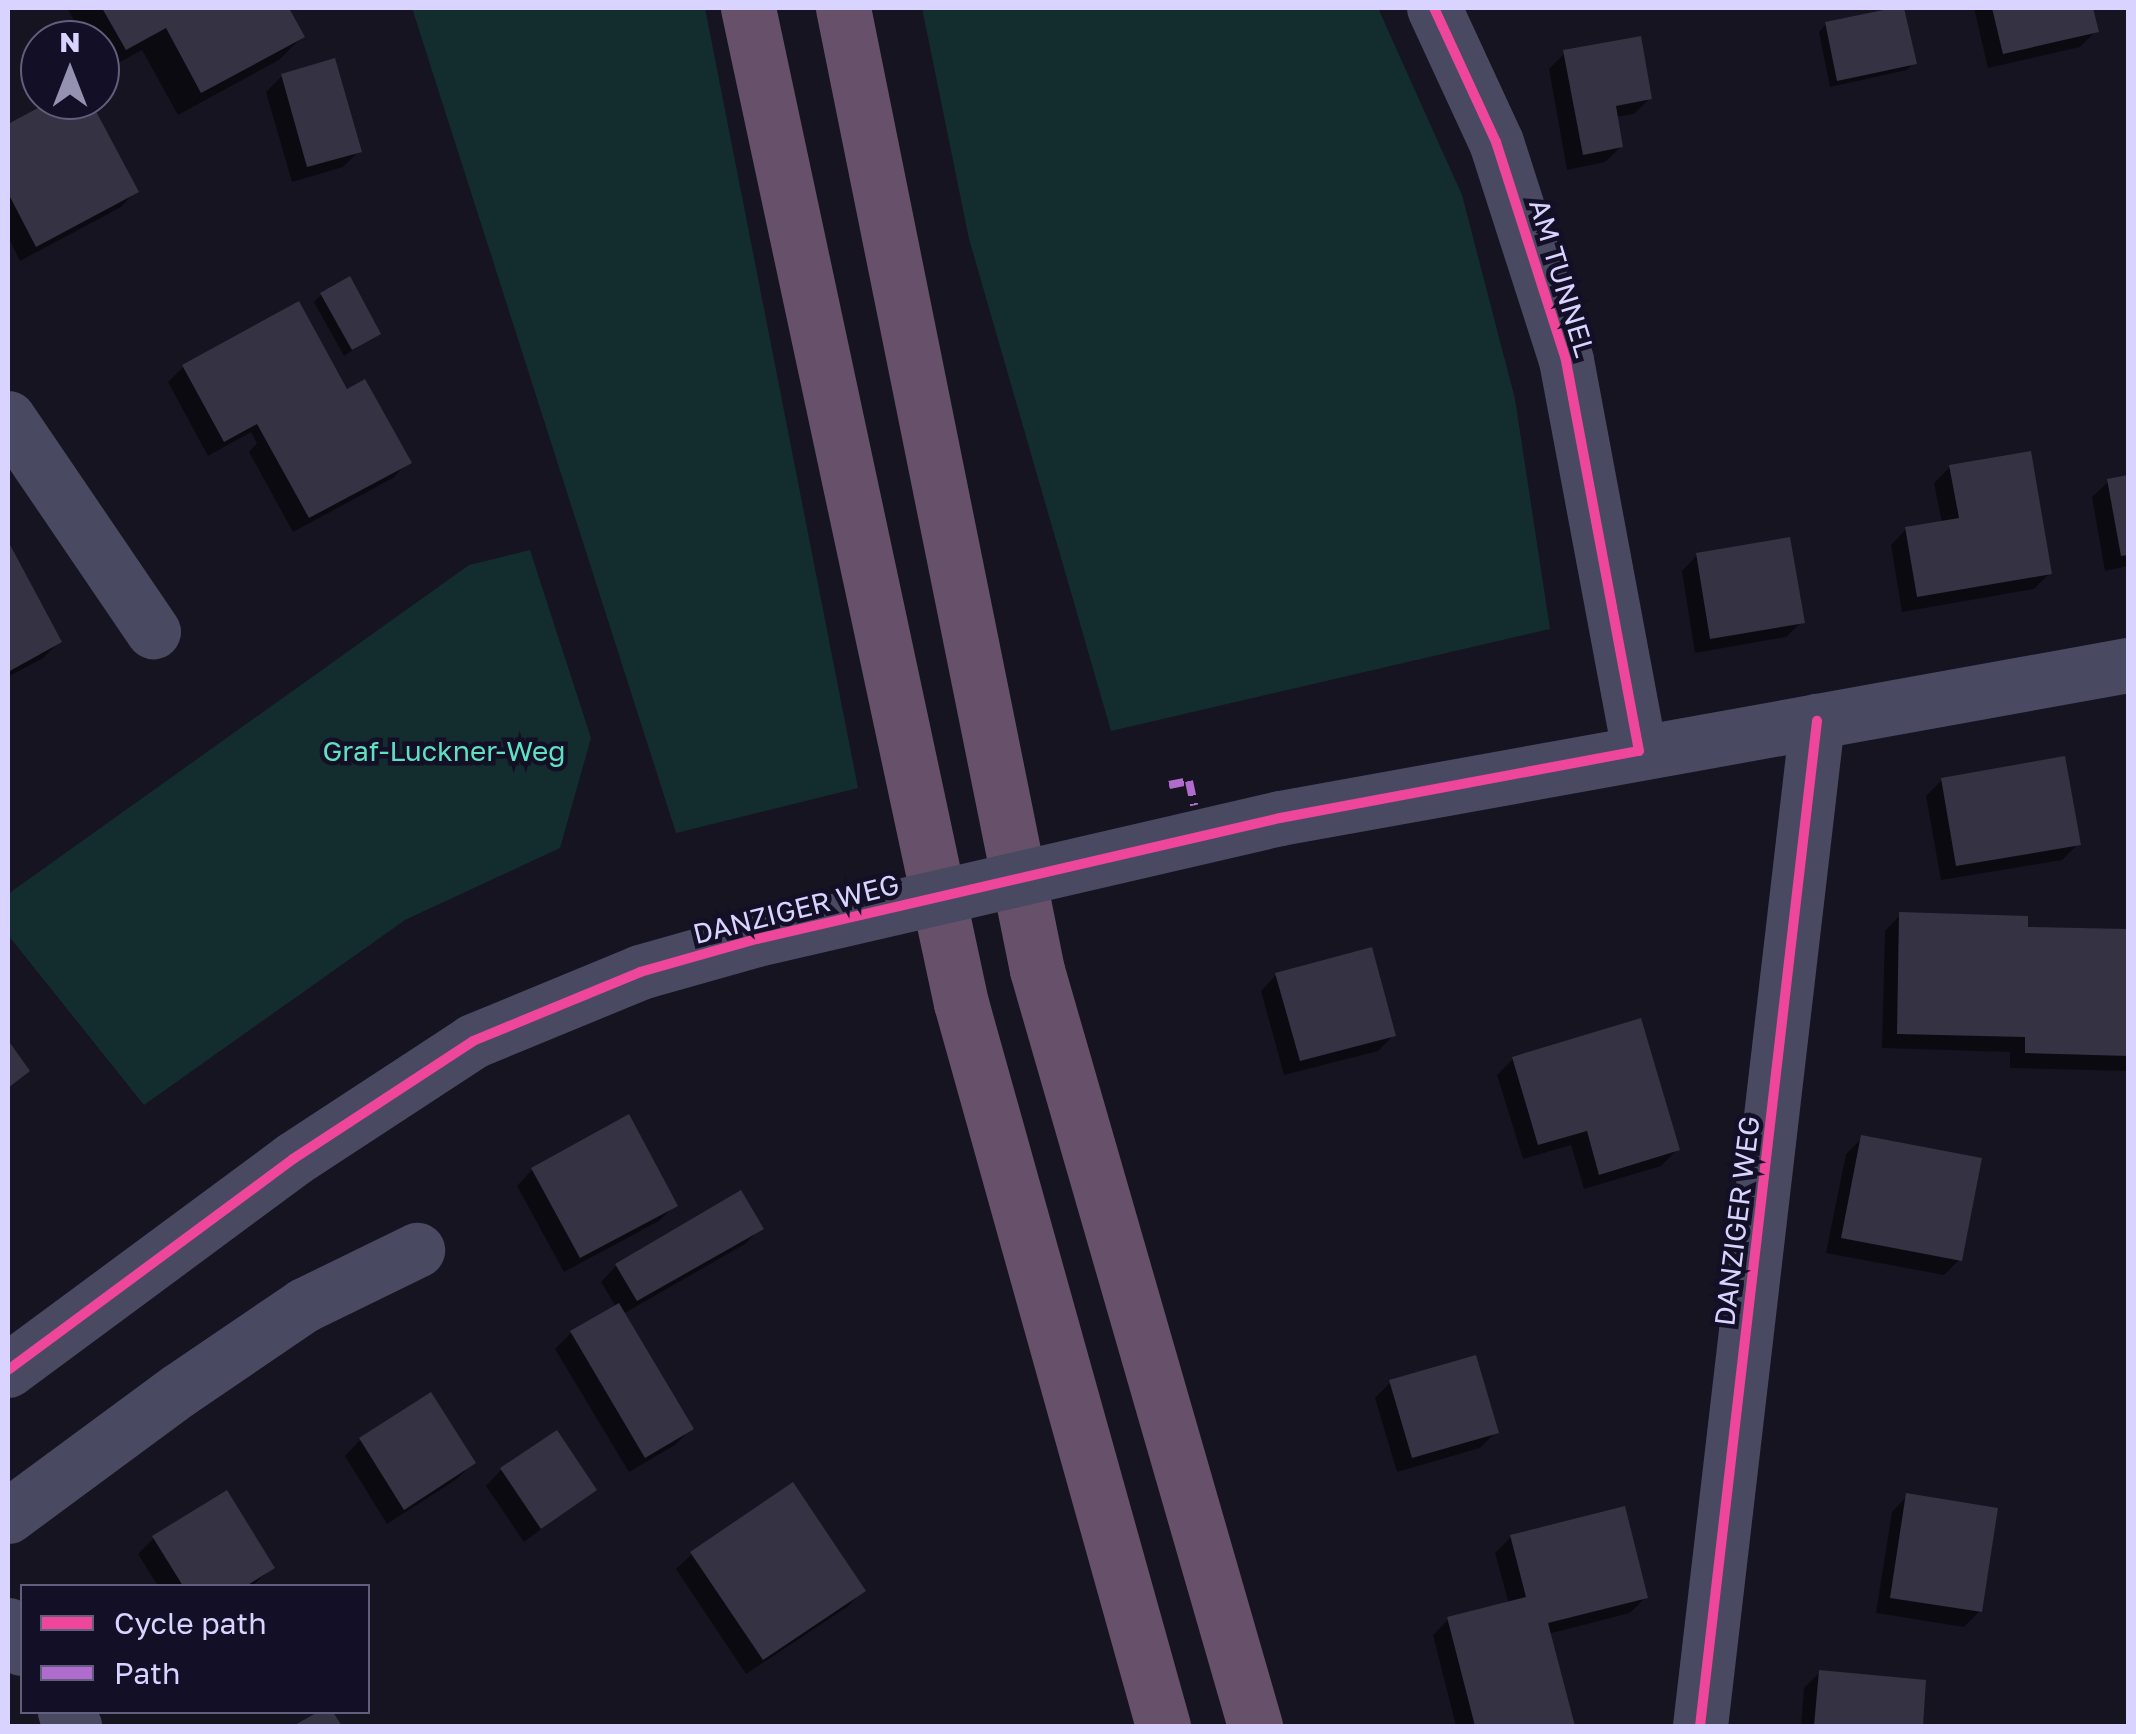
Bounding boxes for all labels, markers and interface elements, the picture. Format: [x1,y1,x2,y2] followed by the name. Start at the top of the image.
[20,20,120,120] north arrow
[59,25,81,58] text: N
[1522,195,1602,361] street label: AM TUNNEL
[323,734,565,768] park label: Graf-Luckner-Weg
[690,867,902,951] street label: DANZIGER WEG
[1707,1114,1767,1328] street label: DANZIGER WEG
[20,1584,370,1714] legend
[114,1605,267,1641] text: Cycle path
[114,1655,180,1691] text: Path

